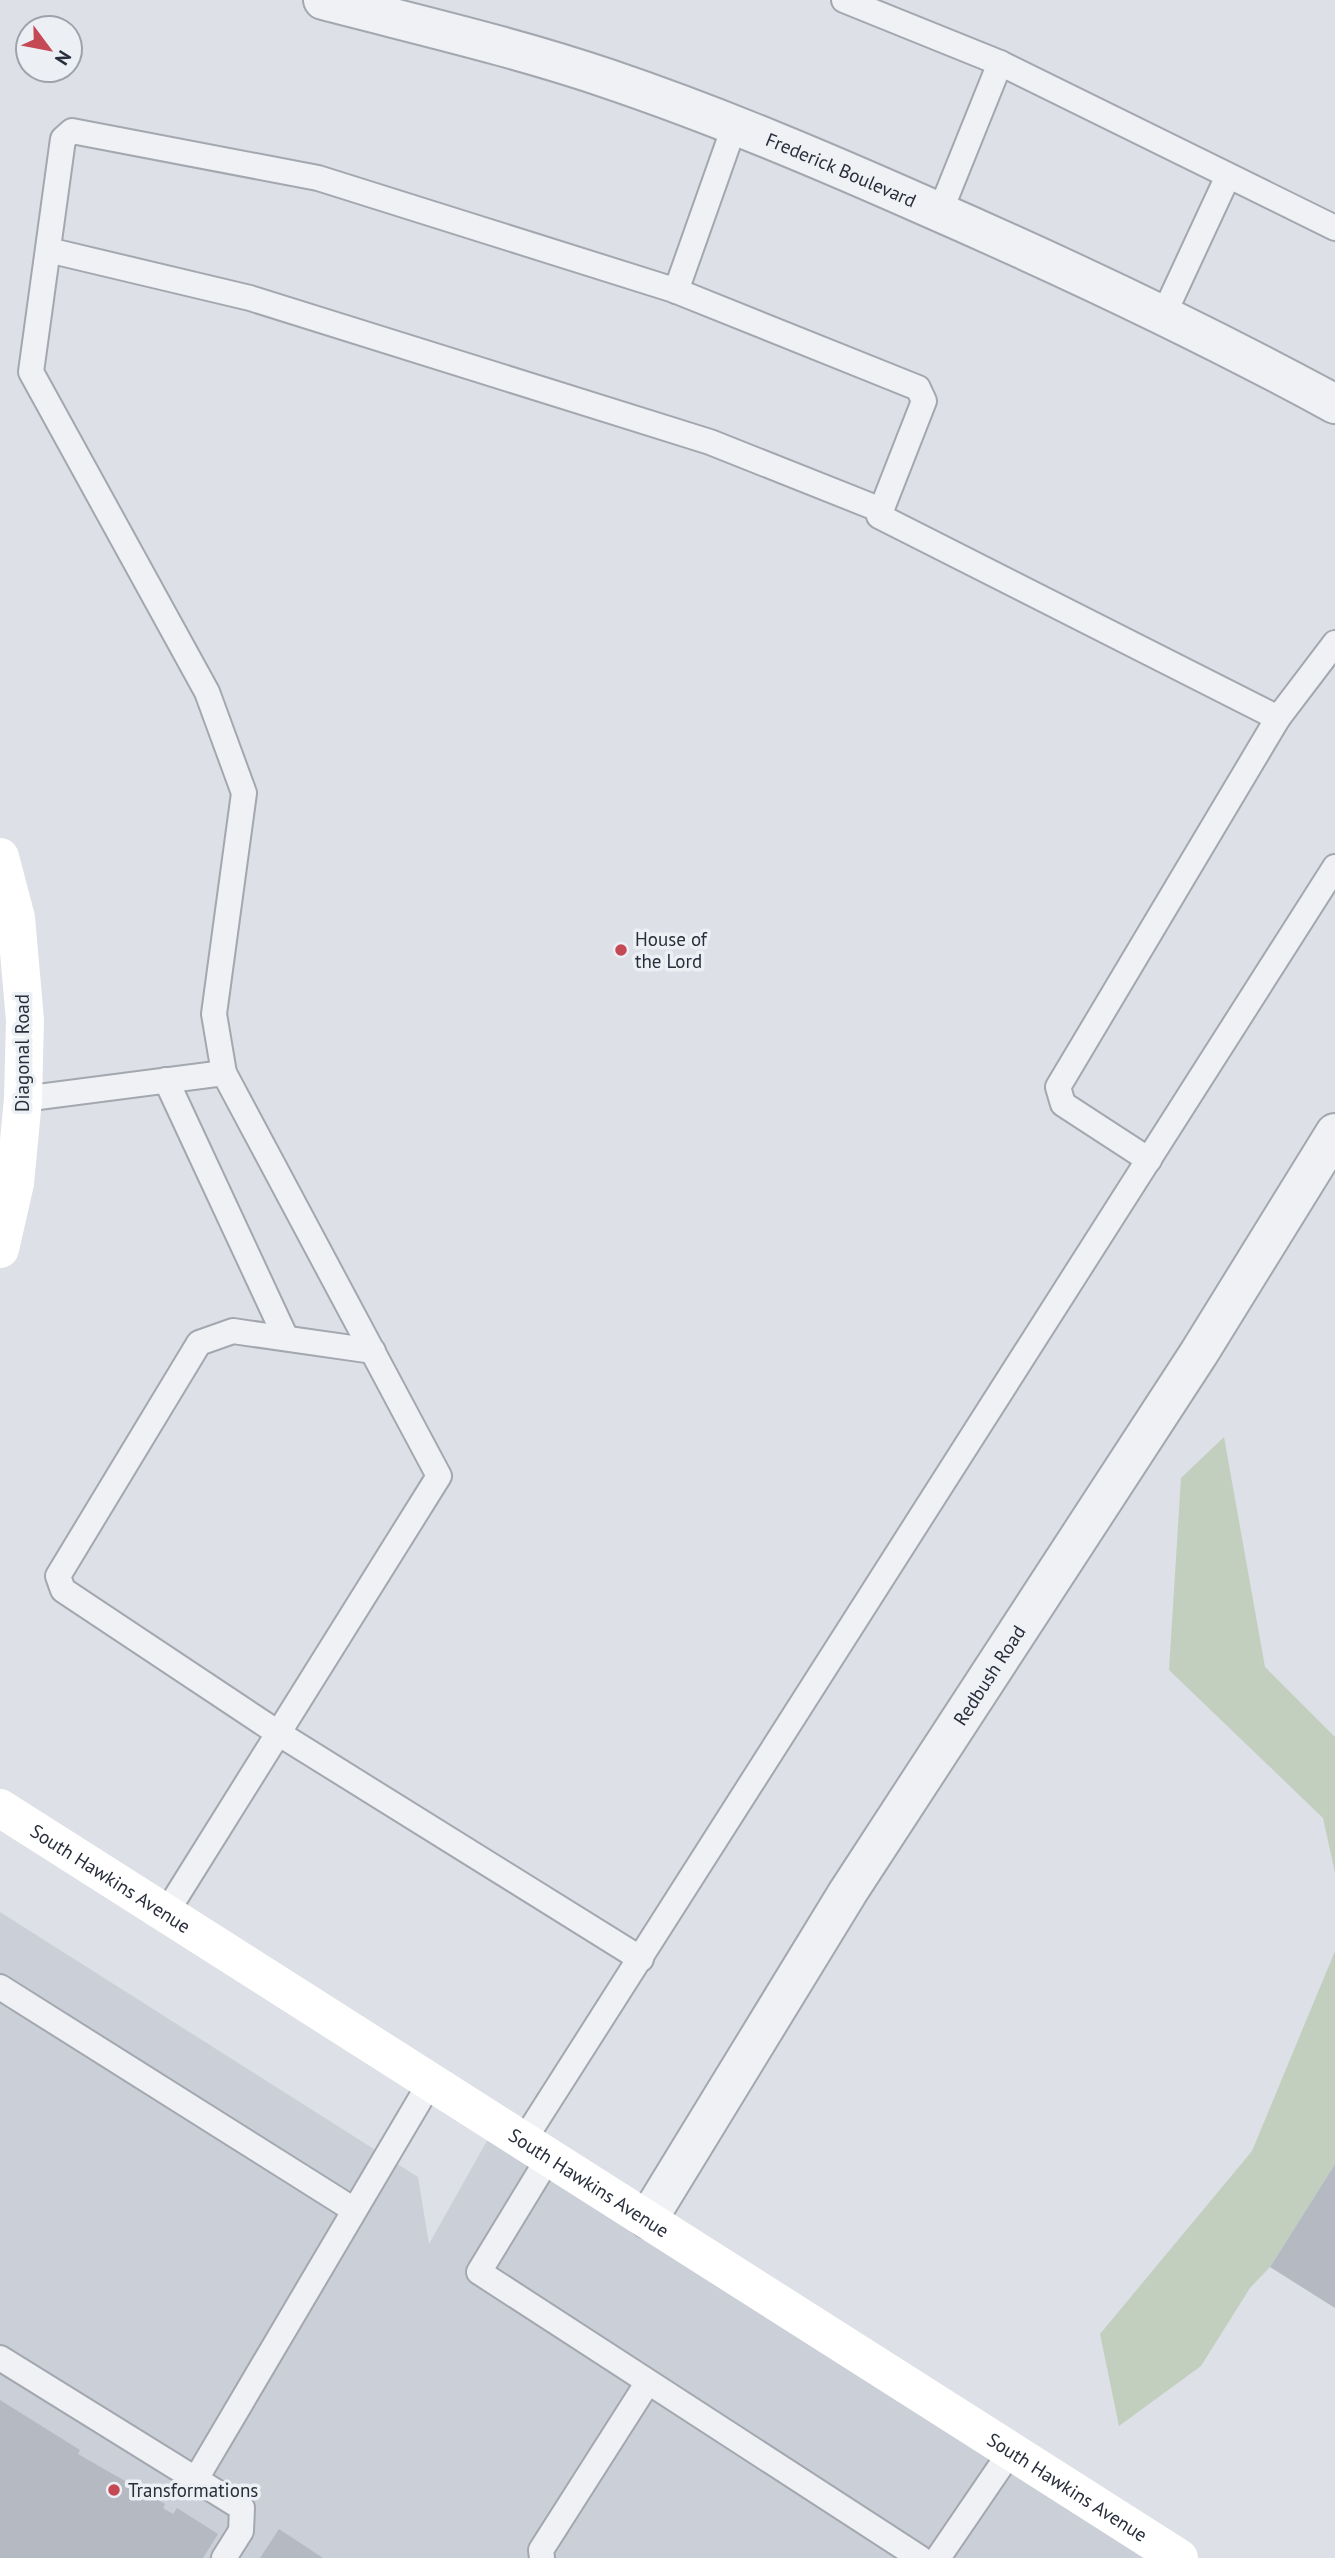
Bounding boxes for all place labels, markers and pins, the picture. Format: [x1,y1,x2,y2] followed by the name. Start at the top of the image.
[635,927,708,973] place label: House of the Lord
[613,942,629,958] marker: House of the Lord
[128,2478,258,2502] place label: Transformations
[106,2482,122,2498] marker: Transformations

